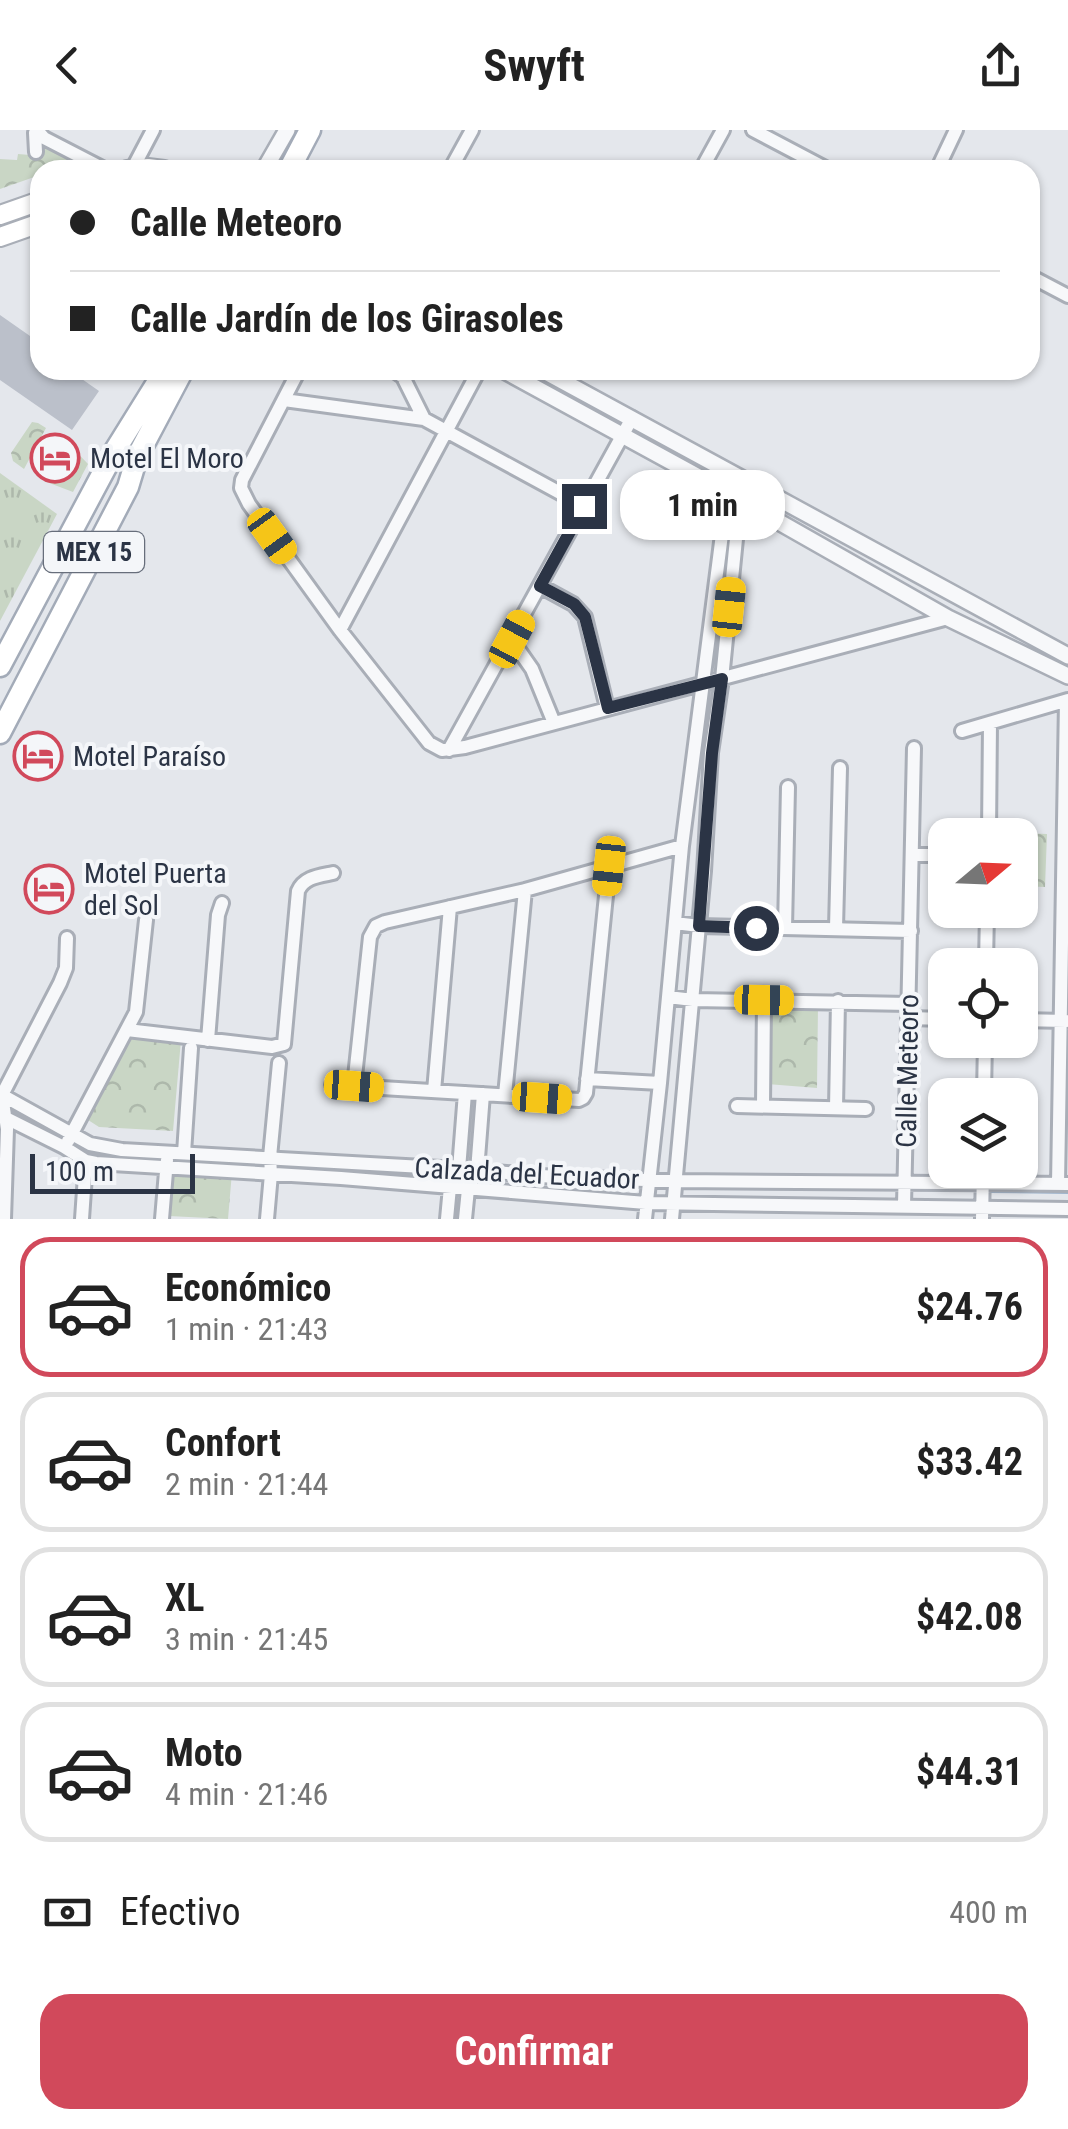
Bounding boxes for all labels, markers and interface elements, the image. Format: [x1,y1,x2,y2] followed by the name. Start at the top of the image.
[40,38,95,93] icon: back
[973,38,1028,93] icon: share
[483,39,585,92] text: Swyft
[130,201,342,245] text: Calle Meteoro
[130,297,564,341] text: Calle Jardín de los Girasoles
[29,432,81,484] hotel icon: Motel El Moro
[90,442,244,475] place label: Motel El Moro
[619,471,784,541] callout: 1 min
[562,484,607,529] route end
[667,486,738,524] text: 1 min
[242,503,302,569] car
[44,532,144,572] road number: MEX 15
[711,576,747,638] car
[485,605,539,673] car
[12,730,64,782] hotel icon: Motel Paraíso
[73,740,226,773] place label: Motel Paraíso
[928,818,1038,928] north arrow
[928,818,1038,1188] map controls
[591,835,627,897] car
[84,857,227,922] place label: Motel Puerta del Sol
[23,863,75,915] hotel icon: Motel Puerta del Sol
[734,906,779,951] route start
[928,948,1038,1058] button: locate
[734,984,794,1016] car
[890,994,925,1148] street label: Calle Meteoro
[323,1069,385,1103] car
[928,1078,1038,1188] button: layers
[511,1081,573,1115] car
[30,1149,195,1194] scale bar
[414,1151,640,1196] street label: Calzada del Ecuador
[45,1155,114,1188] text: 100 m
[45,1262,135,1352] icon: car
[165,1266,331,1310] text: Económico
[916,1285,1023,1329] text: $24.76
[165,1310,328,1348] text: 1 min · 21:43
[45,1417,135,1507] icon: car
[165,1421,281,1465] text: Confort
[916,1440,1023,1484] text: $33.42
[165,1465,328,1503] text: 2 min · 21:44
[45,1572,135,1662] icon: car
[165,1576,204,1620] text: XL
[916,1595,1023,1639] text: $42.08
[165,1620,328,1658] text: 3 min · 21:45
[45,1727,135,1817] icon: car
[165,1731,243,1775] text: Moto
[916,1750,1023,1794] text: $44.31
[165,1775,328,1813] text: 4 min · 21:46
[40,1885,95,1940] icon: cash
[120,1890,241,1934] text: Efectivo
[949,1893,1028,1931] text: 400 m
[40,1994,1028,2109] button: Confirmar

